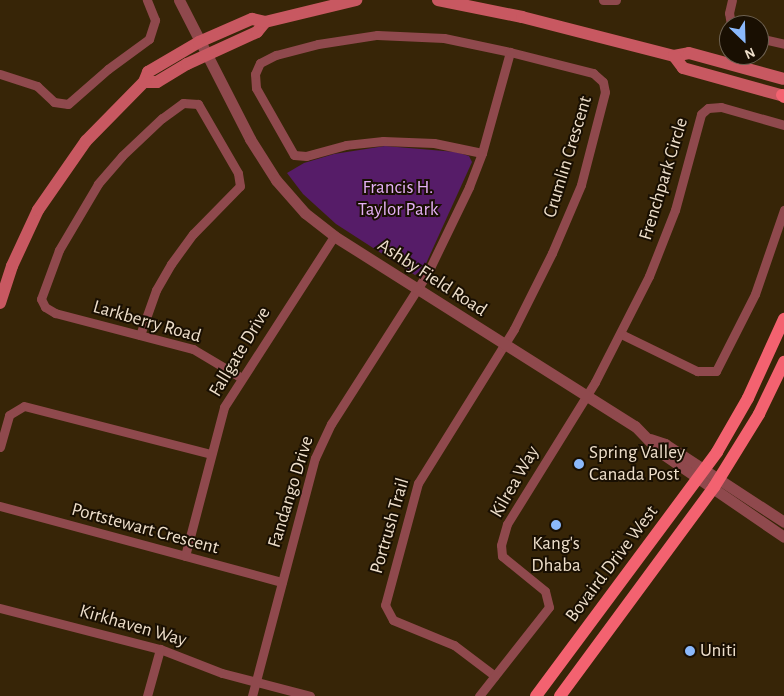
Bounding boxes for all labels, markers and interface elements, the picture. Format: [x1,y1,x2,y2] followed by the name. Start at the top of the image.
[719,15,769,65] north arrow
[742,44,757,61] text: N
[539,93,597,221] street label: Crumlin Crescent
[635,115,693,243] street label: Frenchpark Circle
[358,177,438,221] park label: Francis H. Taylor Park
[373,234,491,322] street label: Ashby Field Road
[90,296,204,348] street label: Larkberry Road
[204,303,276,401] street label: Fallgate Drive
[263,433,319,551] street label: Fandango Drive
[485,442,545,522] street label: Kilrea Way
[589,442,685,486] place label: Spring Valley Canada Post
[573,458,585,470] marker: Spring Valley Canada Post
[365,476,415,576] street label: Portrush Trail
[69,498,221,560] street label: Portstewart Crescent
[561,501,663,627] street label: Bovaird Drive West
[550,519,562,531] marker: Kang's Dhaba
[531,533,581,577] place label: Kang's Dhaba
[77,600,189,652] street label: Kirkhaven Way
[700,640,737,662] place label: Uniti
[684,645,696,657] marker: Uniti

